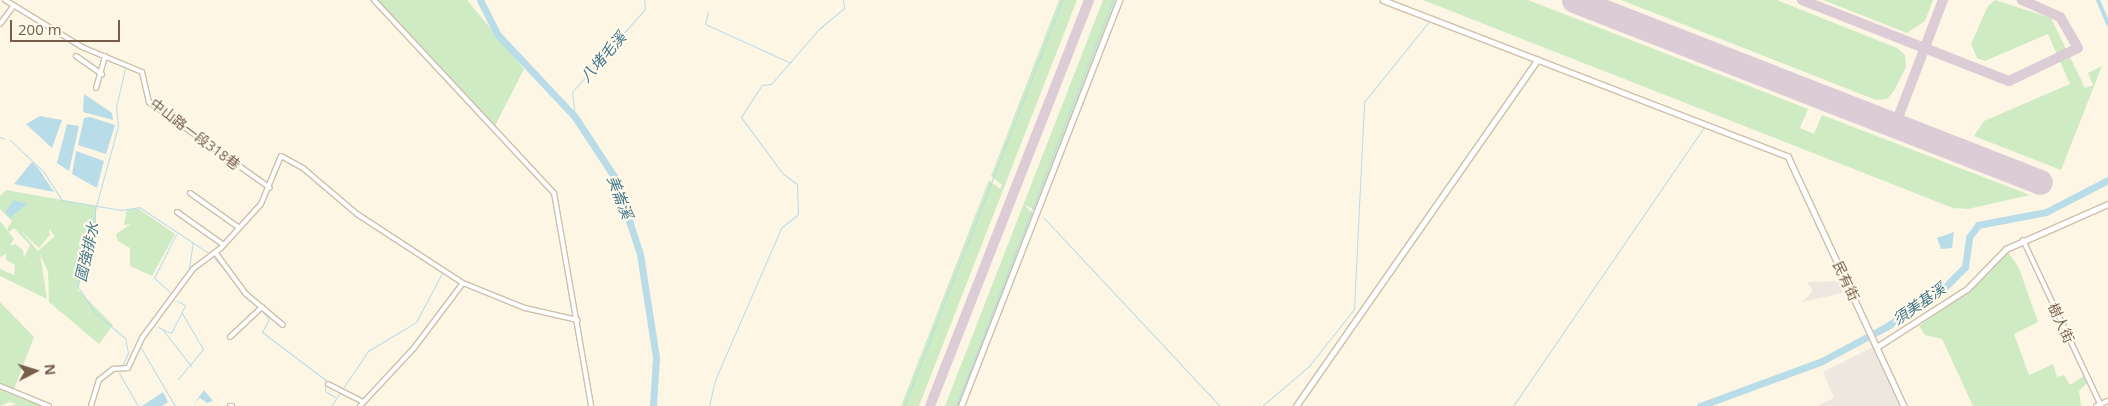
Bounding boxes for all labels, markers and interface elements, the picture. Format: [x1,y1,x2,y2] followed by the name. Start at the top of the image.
[12,10,122,42] scale bar
[18,19,62,39] text: 200 m
[577,28,629,86] water label: 八堵毛溪
[147,95,243,173] street label: 中山路一段318巷
[604,173,636,221] water label: 美崙溪
[71,221,103,283] water label: 國強排水
[1830,258,1862,304] street label: 民有街
[1889,279,1949,329] water label: 須美基溪
[2045,300,2077,346] street label: 樹人街
[10,346,60,396] north arrow
[40,363,60,376] text: N

